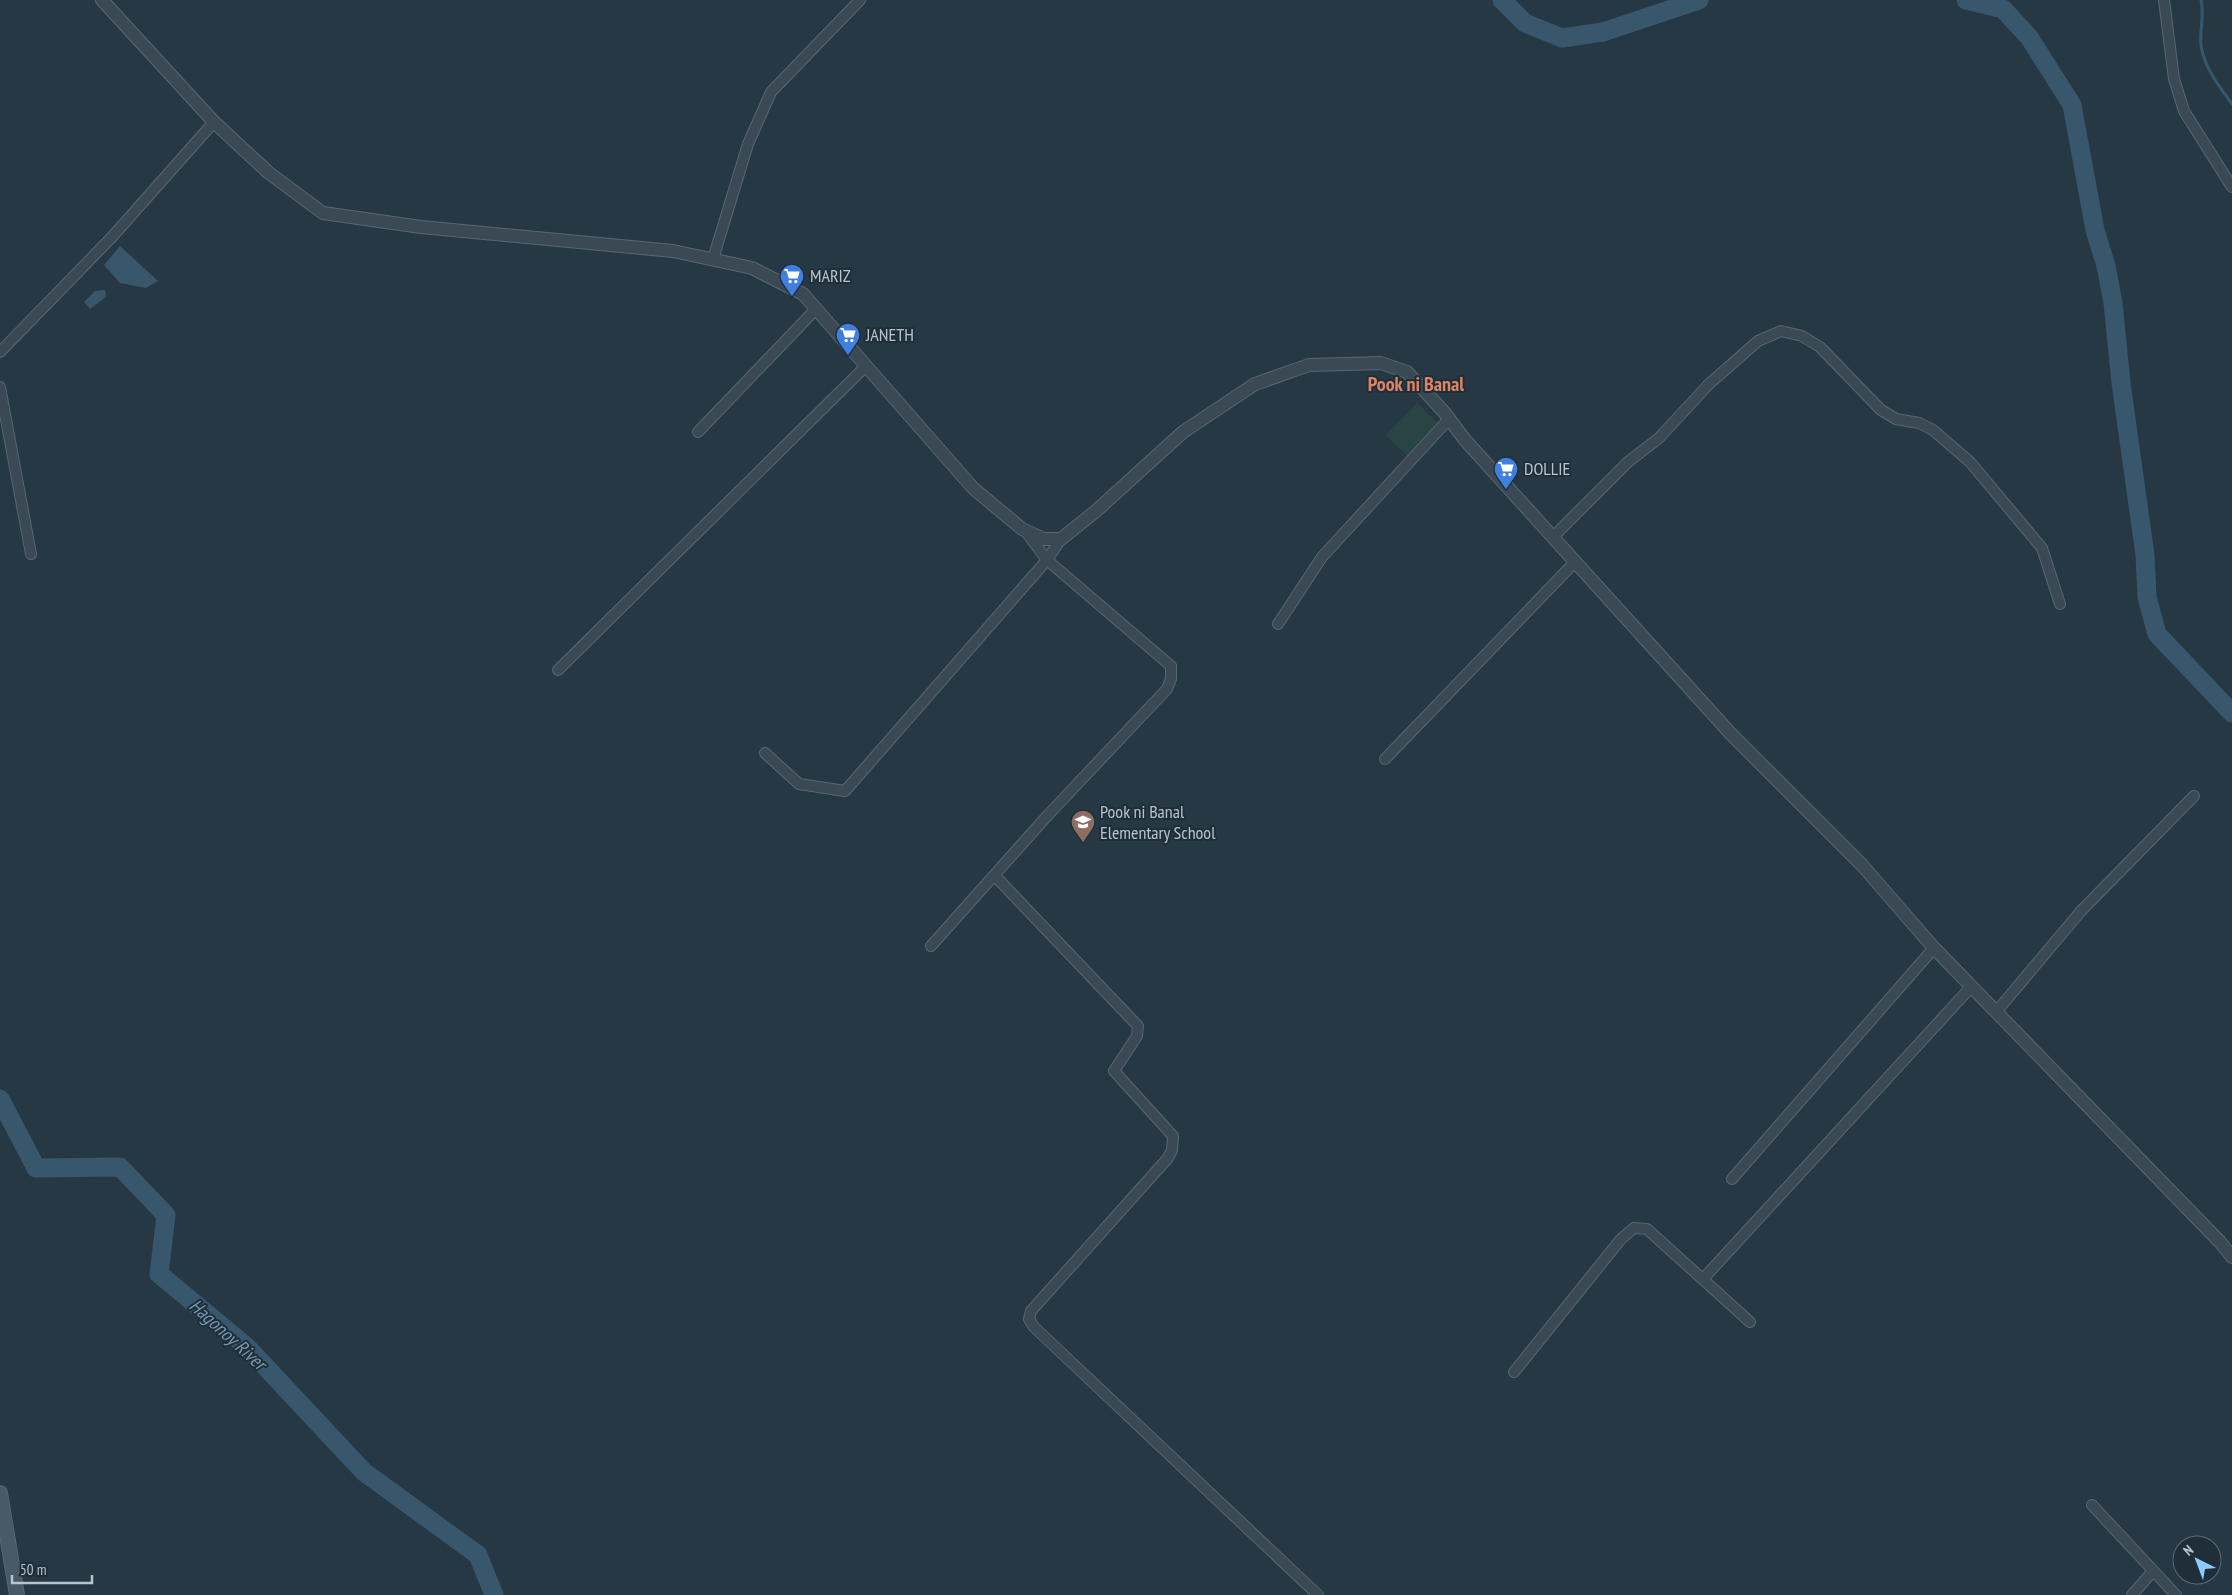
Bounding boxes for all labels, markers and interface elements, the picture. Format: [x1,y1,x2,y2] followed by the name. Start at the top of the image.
[779,263,805,297] supermarket icon: MARIZ
[810,264,851,287] place label: MARIZ
[835,322,861,356] supermarket icon: JANETH
[865,323,914,346] place label: JANETH
[1368,371,1464,397] district label: Pook ni Banal
[1493,456,1519,490] supermarket icon: DOLLIE
[1524,457,1570,480] place label: DOLLIE
[1100,800,1216,844] place label: Pook ni Banal Elementary School
[1070,809,1096,843] school or university icon: Pook ni Banal Elementary School
[185,1293,273,1377] water label: Hagonoy River
[2172,1535,2222,1585] north arrow
[2179,1541,2197,1560] text: N
[12,1552,92,1584] scale bar
[20,1560,46,1579] text: 50 m

